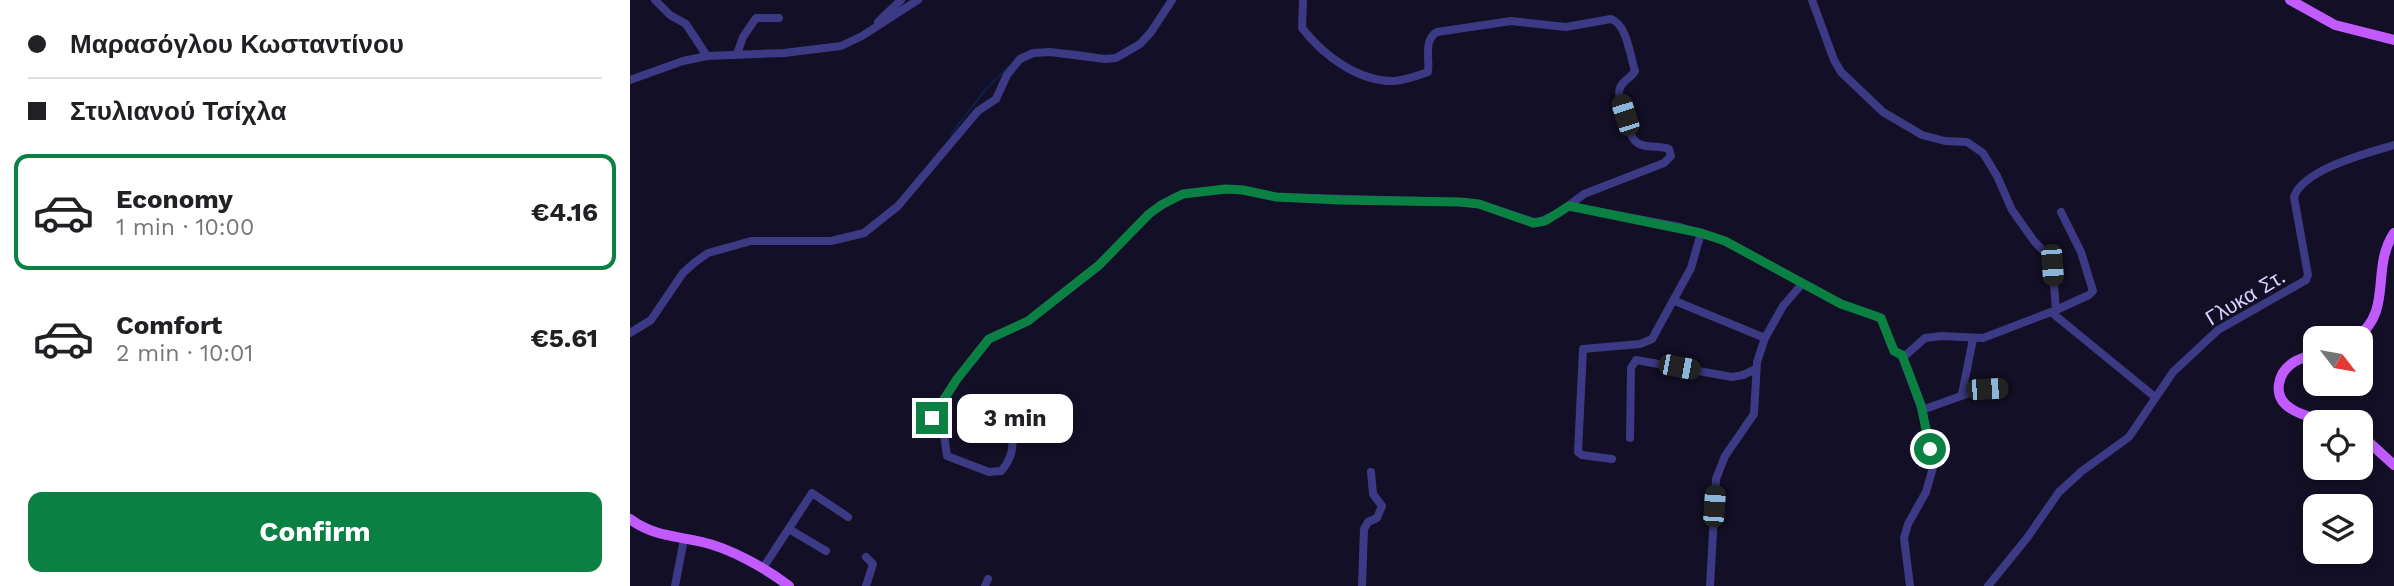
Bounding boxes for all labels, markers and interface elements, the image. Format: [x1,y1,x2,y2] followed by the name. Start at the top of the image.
[70,29,404,59] text: Μαρασόγλου Κωσταντίνου
[1609,92,1642,138] car
[70,96,287,126] text: Στυλιανού Τσίχλα
[32,181,95,244] icon: car
[116,184,233,214] text: Economy
[531,197,598,227] text: €4.16
[116,214,254,241] text: 1 min · 10:00
[2041,243,2064,287] car
[2201,264,2289,330] street label: Γλυκα Στ.
[32,307,95,370] icon: car
[116,310,222,340] text: Comfort
[530,323,598,353] text: €5.61
[2303,326,2373,396] north arrow
[2303,326,2373,564] map controls
[116,340,253,367] text: 2 min · 10:01
[1657,353,1702,381] car
[1966,377,2009,401] car
[956,394,1072,442] callout: 3 min
[916,402,948,434] route end
[984,405,1046,432] text: 3 min
[2303,410,2373,480] button: locate
[1914,433,1946,465] route start
[1703,484,1726,528] car
[28,492,602,572] button: Confirm
[2303,494,2373,564] button: layers

